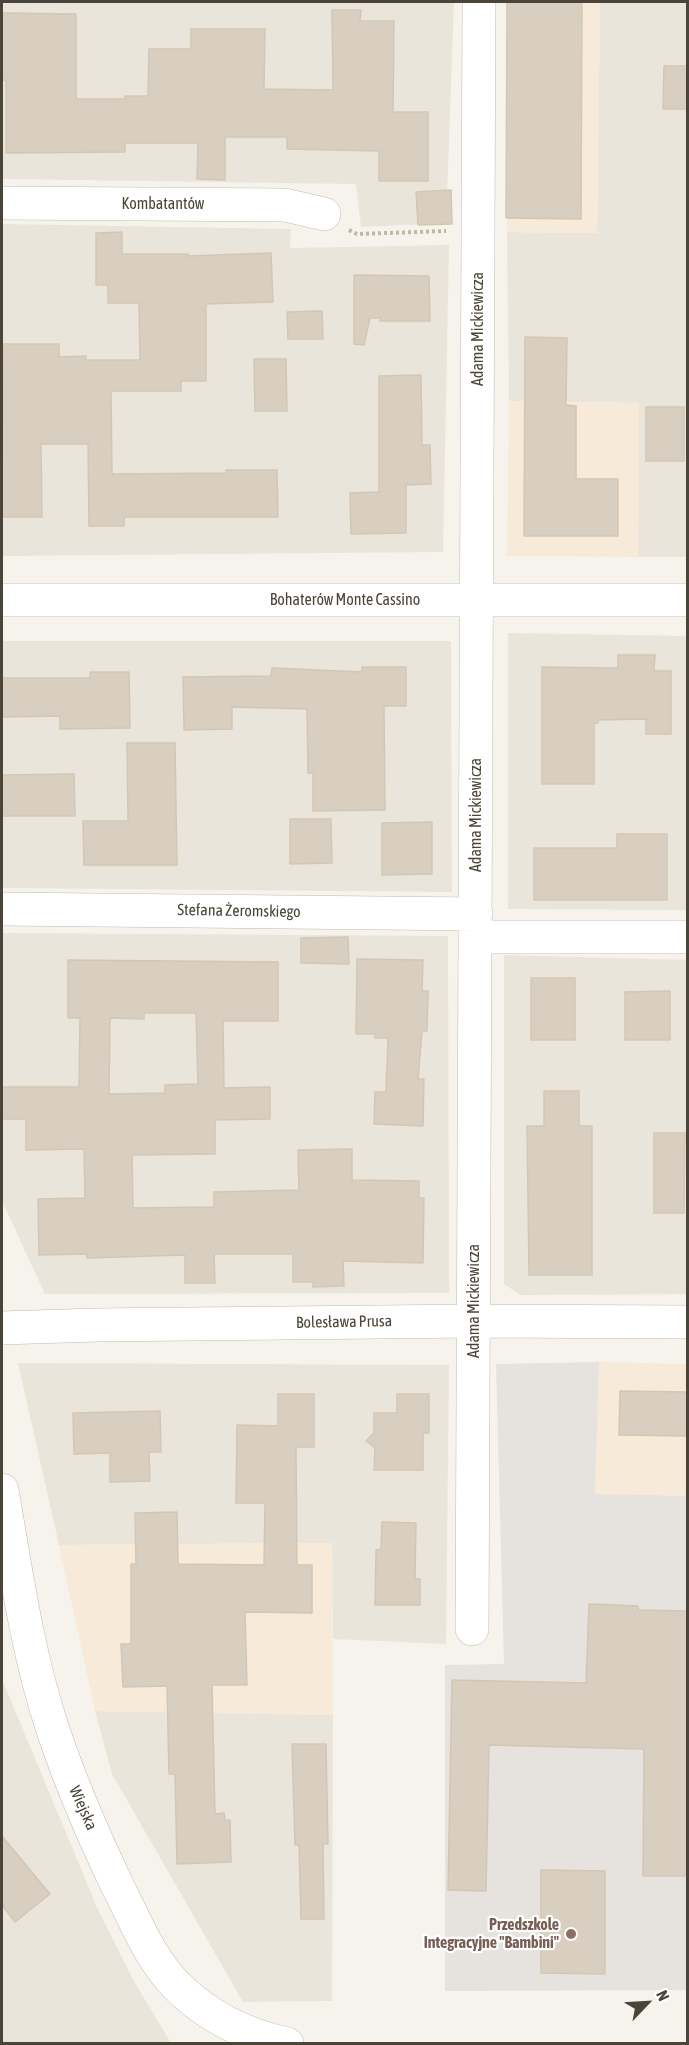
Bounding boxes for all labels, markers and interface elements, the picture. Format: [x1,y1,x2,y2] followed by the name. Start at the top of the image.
[122,194,204,214] street label: Kombatantów
[468,272,488,386] street label: Adama Mickiewicza
[270,590,420,610] street label: Bohaterów Monte Cassino
[466,758,486,872] street label: Adama Mickiewicza
[177,900,301,922] street label: Stefana Żeromskiego
[464,1244,484,1358] street label: Adama Mickiewicza
[296,1312,392,1332] street label: Bolesława Prusa
[65,1783,101,1833] street label: Wiejska
[424,1915,559,1953] place label: Przedszkole Integracyjne "Bambini"
[564,1927,578,1941] marker: Przedszkole Integracyjne "Bambini"
[617,1973,677,2033] north arrow
[653,1987,673,2003] text: N

